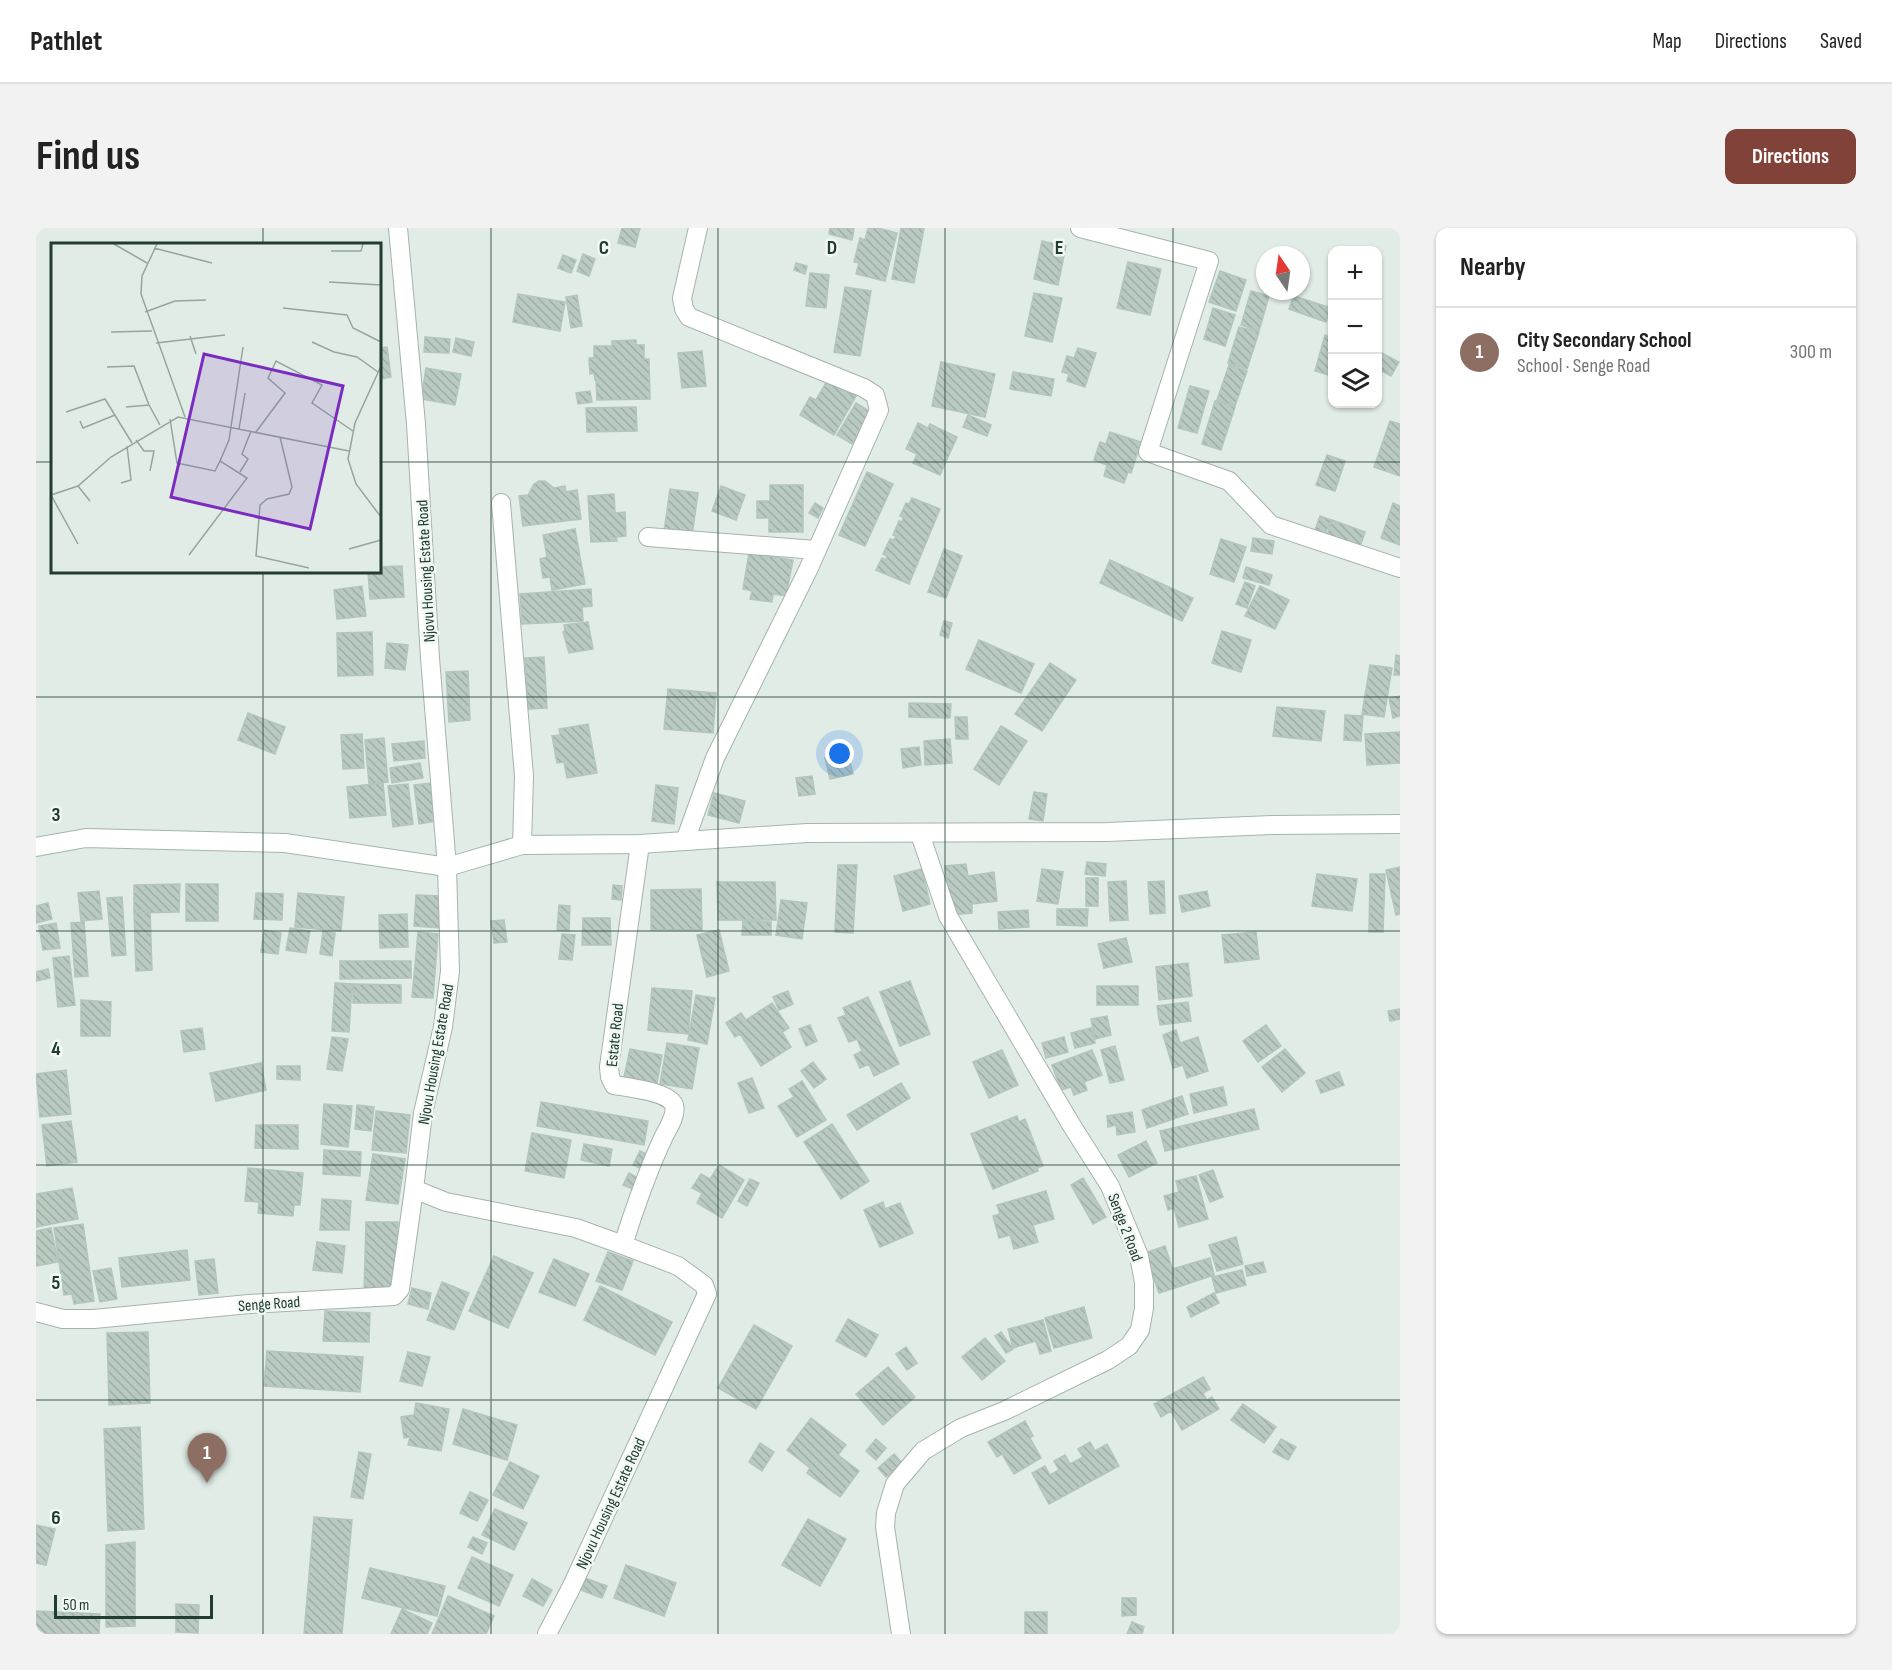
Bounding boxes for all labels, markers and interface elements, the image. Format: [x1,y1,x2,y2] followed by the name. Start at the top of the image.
[30,25,102,58] text: Pathlet
[1652,29,1682,54] text: Map
[1715,29,1787,54] text: Directions
[1820,29,1862,54] text: Saved
[1725,129,1856,184] button: Directions
[36,131,140,182] text: Find us
[599,236,609,260] text: C
[827,236,837,260] text: D
[1055,236,1063,260] text: E
[51,243,381,573] inset map
[1256,246,1310,300] north arrow
[1328,246,1382,408] map controls
[1328,246,1382,300] button: +
[1460,252,1526,283] text: Nearby
[1328,300,1382,354] button: −
[1517,327,1692,354] text: City Secondary School
[1476,340,1483,364] text: 1
[1790,340,1832,364] text: 300 m
[1328,354,1382,408] button: layers
[1517,354,1650,378] text: School · Senge Road
[413,499,440,643] street label: Njovu Housing Estate Road
[825,739,854,768] your location
[52,803,61,827] text: 3
[415,982,458,1126] street label: Njovu Housing Estate Road
[603,1002,628,1068] street label: Estate Road
[51,1037,61,1061] text: 4
[1103,1191,1146,1264] street label: Senge 2 Road
[52,1271,61,1295] text: 5
[237,1293,301,1316] street label: Senge Road
[188,1434,226,1483] pin: 1
[573,1435,650,1572] street label: Njovu Housing Estate Road
[51,1506,61,1530] text: 6
[54,1592,213,1620] scale bar
[63,1596,89,1615] text: 50 m

